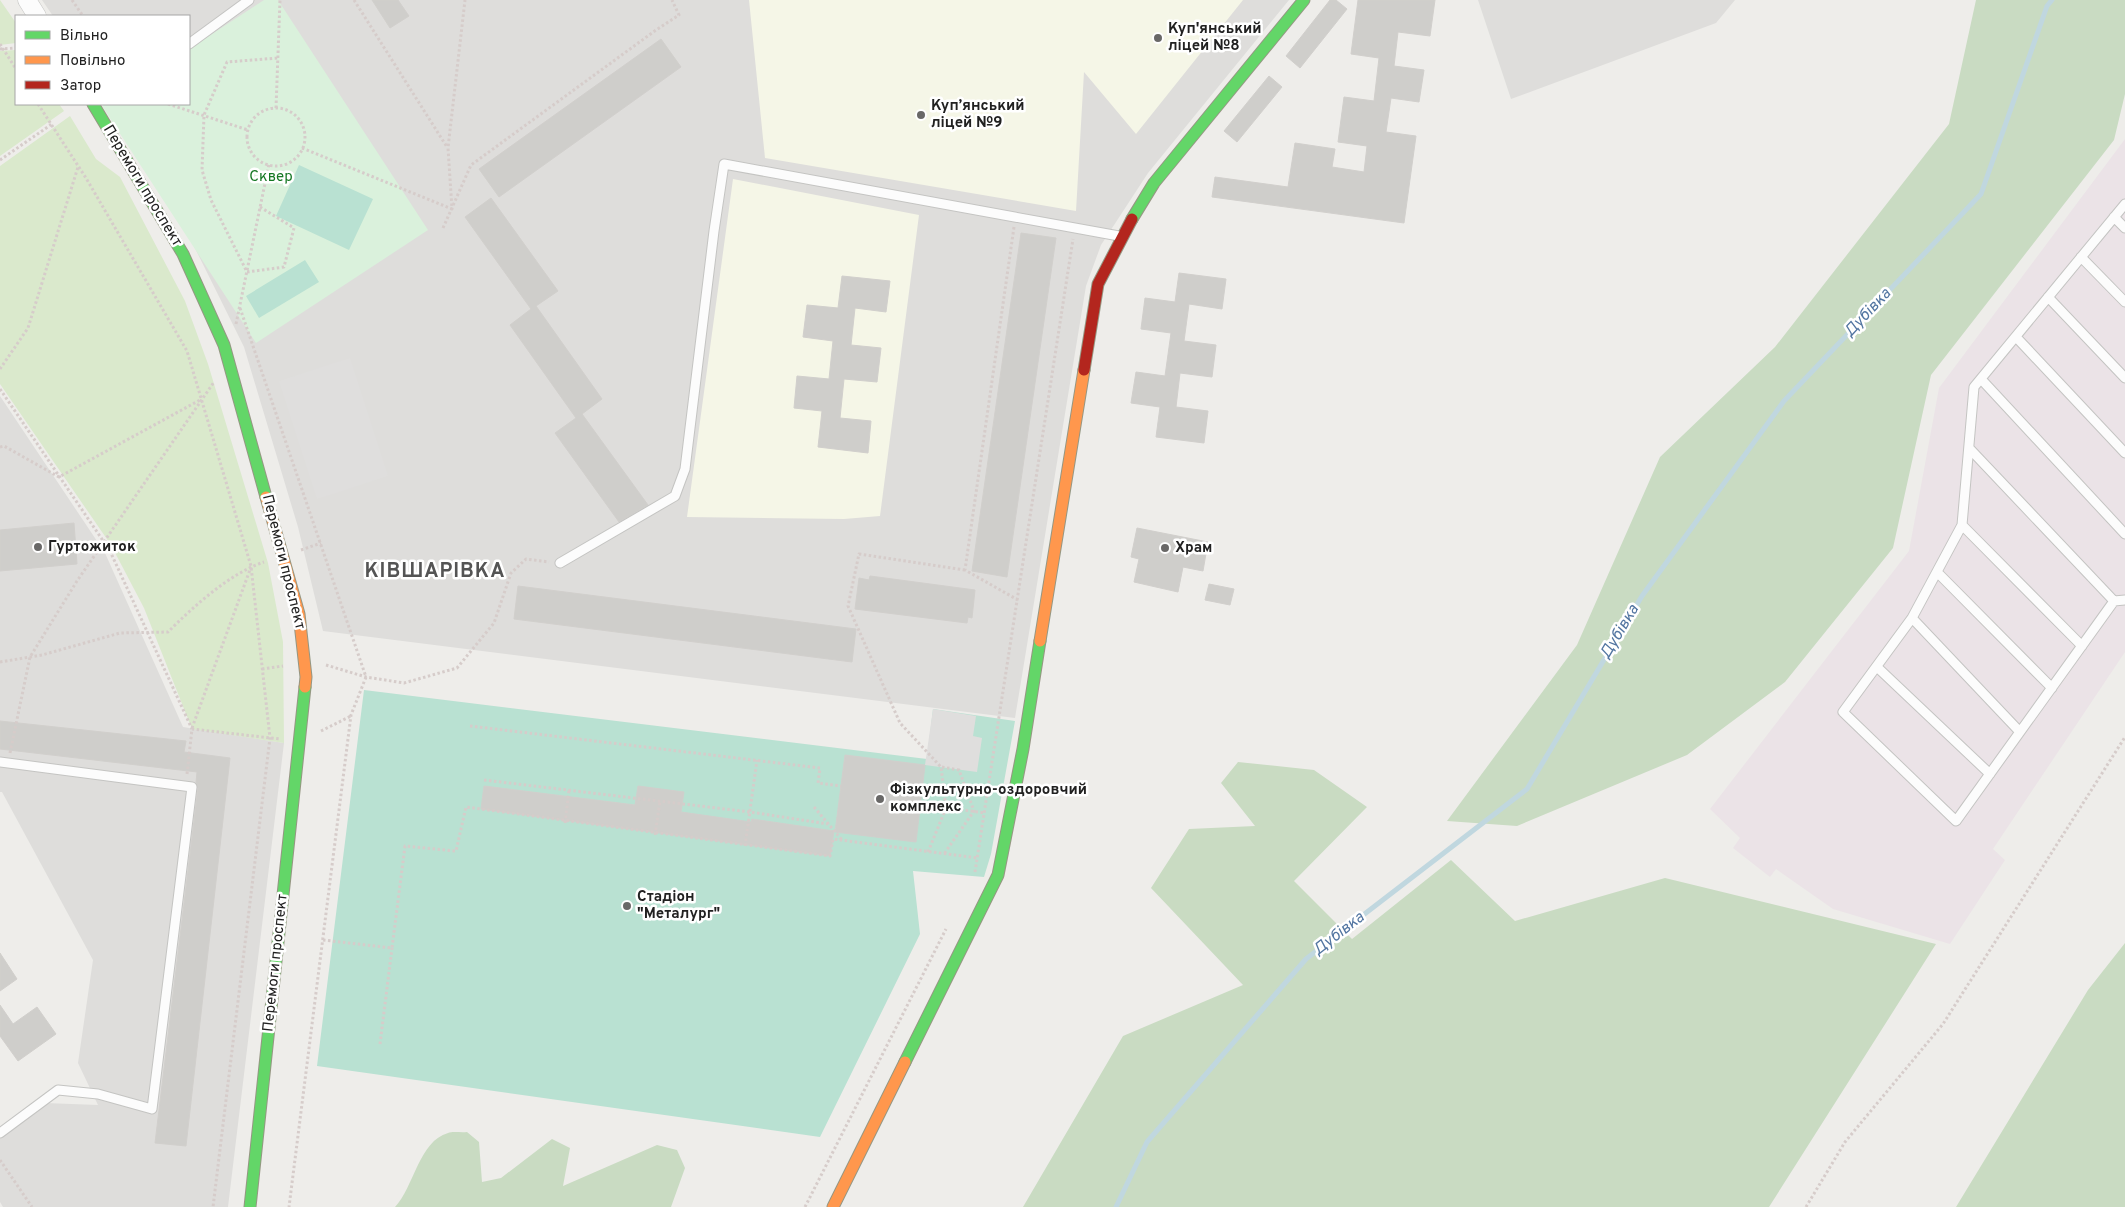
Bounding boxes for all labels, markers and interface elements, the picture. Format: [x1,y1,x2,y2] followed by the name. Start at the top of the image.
[15,15,190,105] legend
[1168,20,1262,56] place label: Куп'янський ліцей №8
[60,27,108,46] text: Вільно
[1152,32,1164,44] marker: Куп'янський ліцей №8
[60,52,125,71] text: Повільно
[60,77,101,96] text: Затор
[931,97,1025,133] place label: Куп’янський ліцей №9
[915,109,927,121] marker: Куп’янський ліцей №9
[98,122,186,250] street label: Перемоги проспект
[249,168,293,187] park label: Сквер
[1840,284,1896,342] water label: Дубівка
[257,493,309,632] street label: Перемоги проспект
[48,538,136,557] place label: Гуртожиток
[1175,539,1212,558] place label: Храм
[32,541,44,553] marker: Гуртожиток
[1159,542,1171,554] marker: Храм
[364,559,506,585] district label: КІВШАРІВКА
[1596,601,1644,663] water label: Дубівка
[890,781,1087,817] place label: Фізкультурно-оздоровчий комплекс
[874,793,886,805] marker: Фізкультурно-оздоровчий комплекс
[637,888,720,924] place label: Стадіон "Металург"
[259,893,293,1033] street label: Перемоги проспект
[621,900,633,912] marker: Стадіон "Металург"
[1309,907,1369,960] water label: Дубівка

